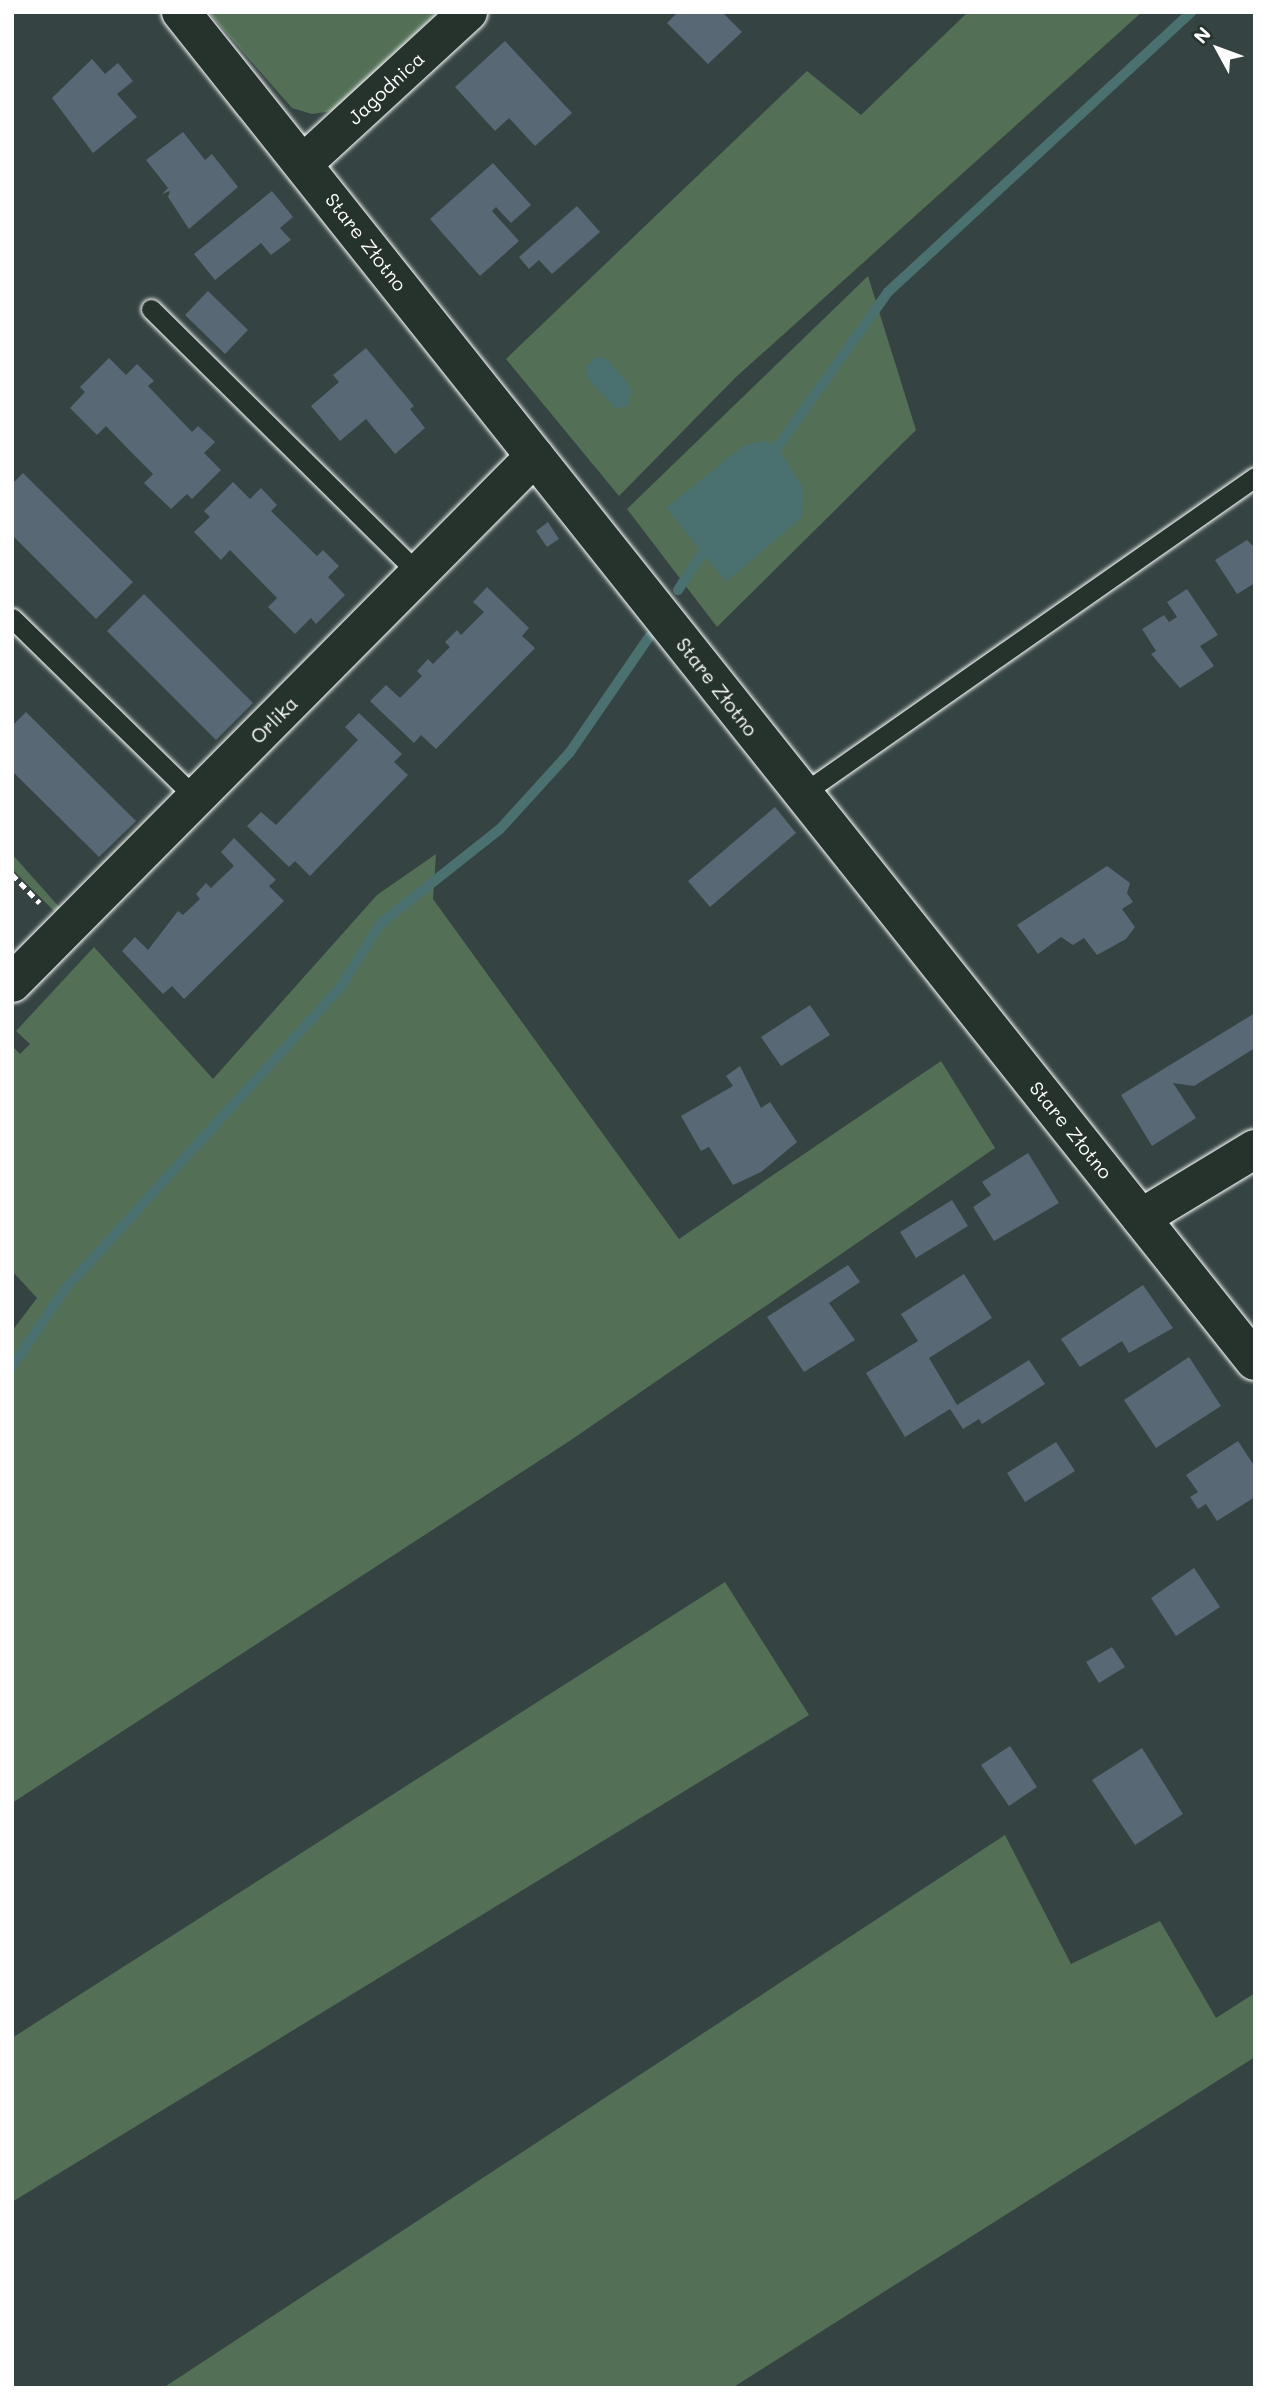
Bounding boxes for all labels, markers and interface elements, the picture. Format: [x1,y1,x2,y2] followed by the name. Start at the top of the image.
[1183,14,1253,84] north arrow
[1188,21,1216,49] text: N
[343,47,429,129] street label: Jagodnica
[321,188,411,296] street label: Stare Złotno
[672,633,762,741] street label: Stare Złotno
[246,692,302,748] street label: Orlika
[1025,1077,1117,1183] street label: Stare Złotno

